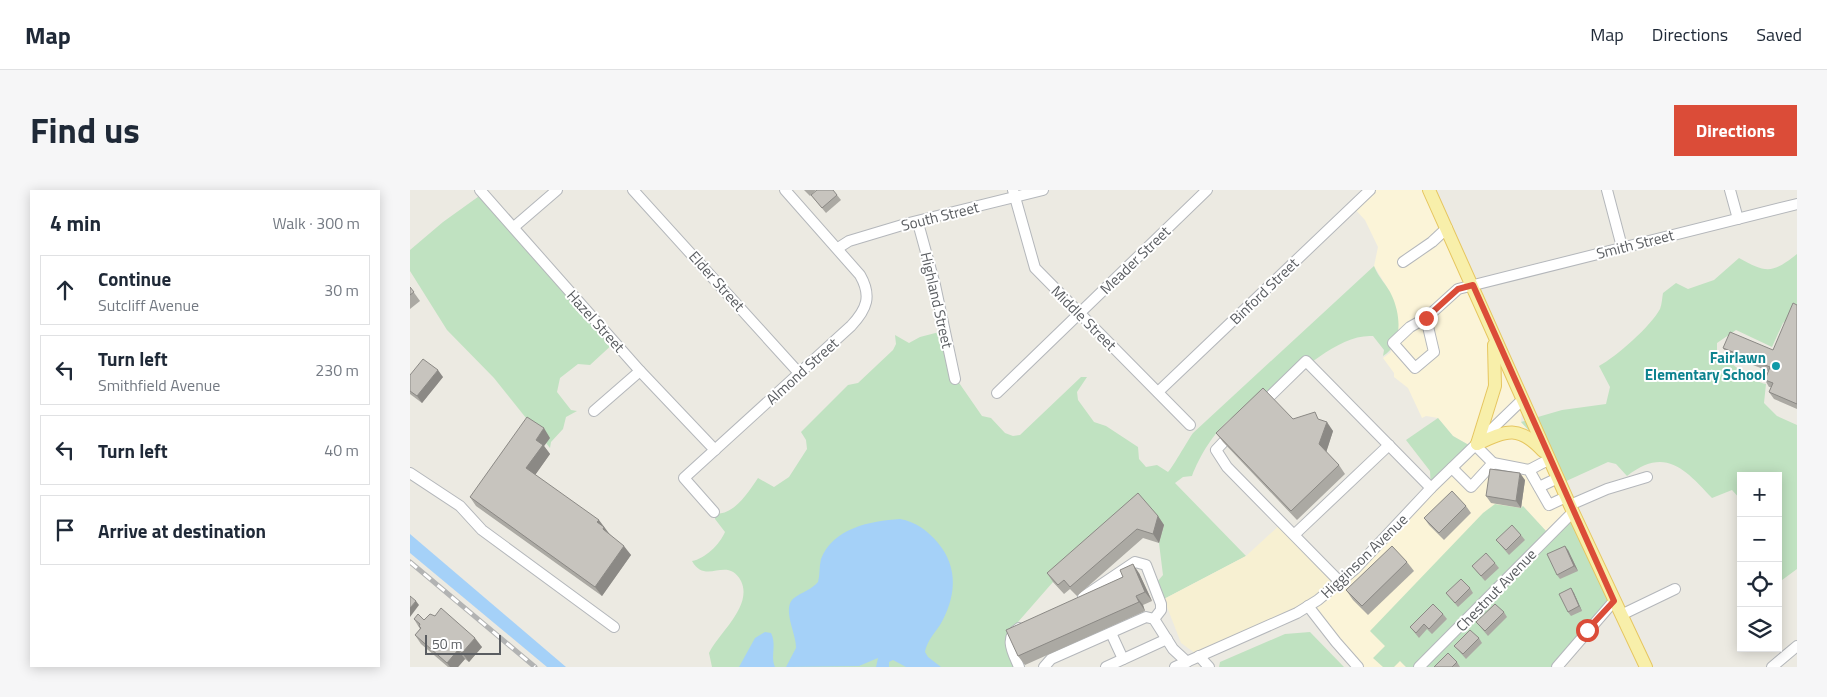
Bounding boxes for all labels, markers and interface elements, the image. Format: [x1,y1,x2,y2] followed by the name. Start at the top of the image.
[25,17,71,53] text: Map
[1590,21,1624,48] text: Map
[1652,21,1728,48] text: Directions
[1756,21,1802,48] text: Saved
[30,103,140,157] text: Find us
[1674,105,1797,156] button: Directions
[899,195,982,237] street label: South Street
[50,207,101,239] text: 4 min
[272,211,360,235] text: Walk · 300 m
[1095,220,1176,300] street label: Meader Street
[1594,223,1677,265] street label: Smith Street
[684,246,751,317] street label: Elder Street
[915,250,959,351] street label: Highland Street
[1224,252,1304,330] street label: Binford Street
[98,264,171,293] text: Continue
[51,276,79,304] icon: ahead
[324,278,359,302] text: 30 m
[1046,280,1123,357] street label: Middle Street
[562,285,631,358] street label: Hazel Street
[98,293,199,317] text: Sutcliff Avenue
[1415,307,1438,330] route end
[761,332,844,410] street label: Almond Street
[98,344,168,373] text: Turn left
[1645,346,1766,386] place label: Fairlawn Elementary School
[51,356,79,384] icon: left
[315,358,359,382] text: 230 m
[1770,360,1782,372] marker: Fairlawn Elementary School
[98,373,220,397] text: Smithfield Avenue
[51,436,79,464] icon: left
[98,436,168,465] text: Turn left
[324,438,359,462] text: 40 m
[1737,472,1782,652] map controls
[1737,472,1782,517] button: +
[1315,508,1413,604] street label: Higginson Avenue
[51,516,79,544] icon: arrive
[98,516,266,545] text: Arrive at destination
[1737,517,1782,562] button: −
[1450,543,1542,637] street label: Chestnut Avenue
[1737,562,1782,607] button: locate
[1737,607,1782,652] button: layers
[1576,619,1599,642] route start
[425,632,501,655] scale bar
[432,633,462,654] text: 50 m

